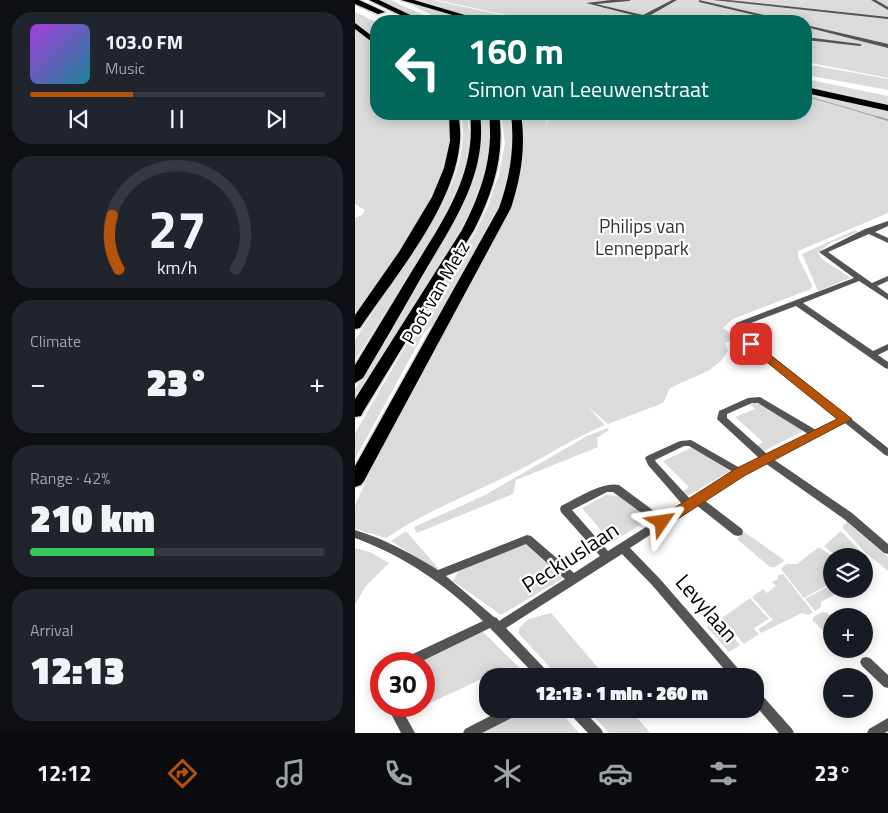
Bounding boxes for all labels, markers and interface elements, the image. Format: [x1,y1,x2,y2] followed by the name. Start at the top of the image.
[468,24,564,78] text: 160 m
[105,27,183,56] text: 103.0 FM
[385,35,450,100] icon: left
[105,56,145,80] text: Music
[468,72,709,106] text: Simon van Leeuwenstraat
[65,105,93,133] icon: previous
[163,105,191,133] icon: pause
[262,105,290,133] icon: next
[148,189,207,268] text: 27
[595,211,689,262] park label: Philips van Lenneppark
[394,235,476,349] street label: Poot van Metz
[157,254,198,281] text: km/h
[730,323,772,365] pin
[30,329,81,353] text: Climate
[737,330,765,358] icon: arrive
[146,353,209,411] text: 23°
[30,361,46,404] text: −
[309,361,325,404] text: +
[30,466,110,490] text: Range · 42%
[30,489,155,547] text: 210 km
[635,495,687,547] position arrow
[515,513,625,601] street label: Peckiuslaan
[823,548,873,718] map controls
[823,548,873,598] button: layers
[667,566,747,650] street label: Levylaan
[823,608,873,658] button: +
[30,618,73,642] text: Arrival
[30,641,125,699] text: 12:13
[370,652,435,717] speed limit sign: 30
[823,668,873,718] button: −
[535,678,708,707] text: 12:13 · 1 min · 260 m
[37,756,92,790] text: 12:12
[165,756,200,791] icon: directions
[273,756,308,791] icon: music
[381,756,416,791] icon: phone
[490,756,525,791] icon: climate
[598,756,633,791] icon: car
[706,756,741,791] icon: filters
[814,756,851,790] text: 23°

